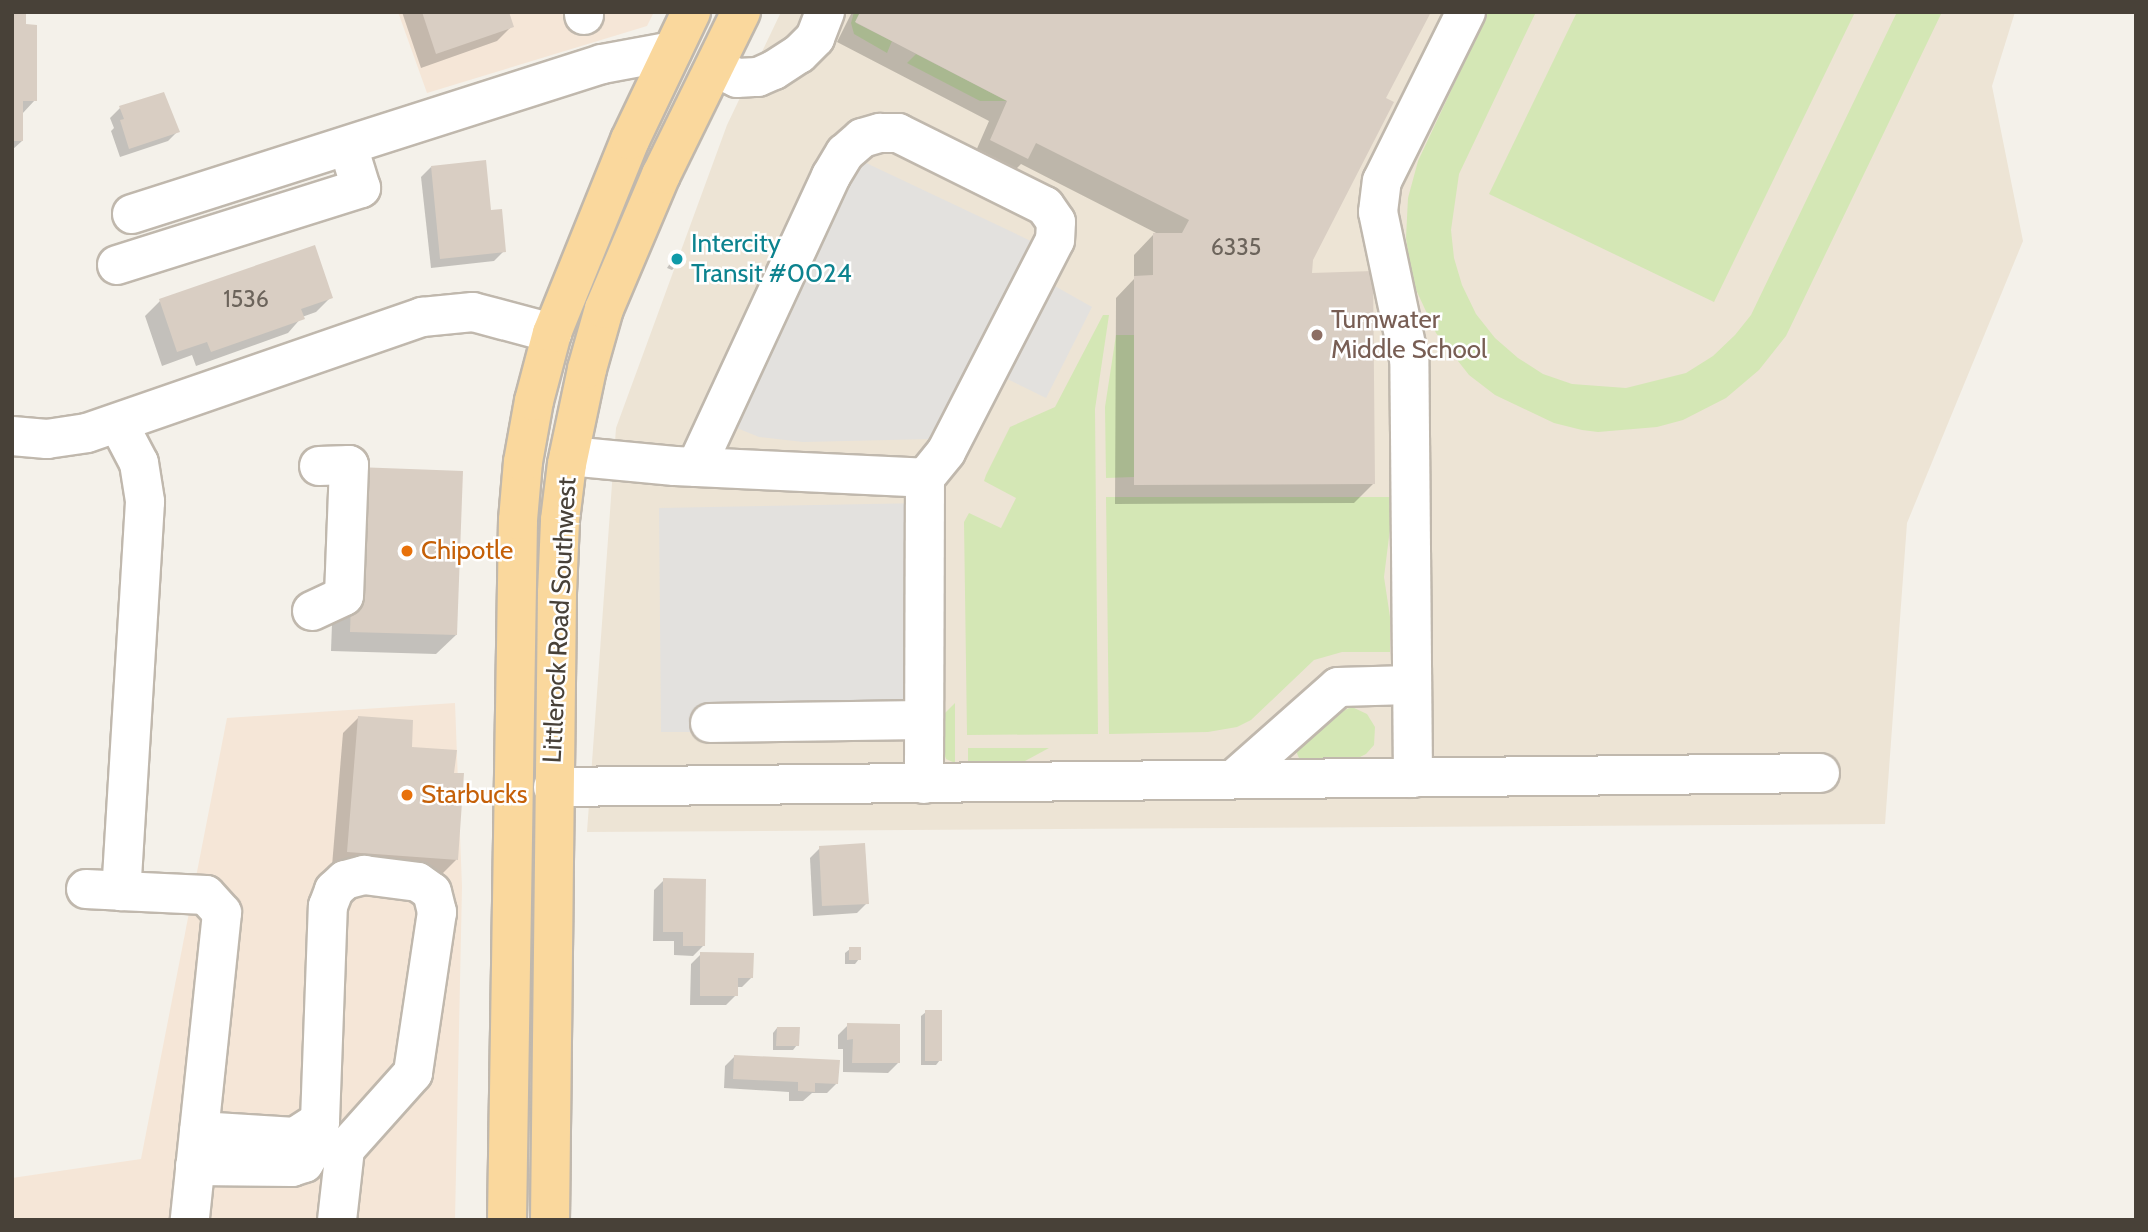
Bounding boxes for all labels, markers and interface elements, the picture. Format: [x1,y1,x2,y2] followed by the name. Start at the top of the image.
[691,228,852,290] place label: Intercity Transit #0024
[1211,233,1261,261] house number: 6335
[669,251,685,267] marker: Intercity Transit #0024
[223,285,269,313] house number: 1536
[1331,304,1487,366] place label: Tumwater Middle School
[1309,327,1325,343] marker: Tumwater Middle School
[537,476,583,764] street label: Littlerock Road Southwest
[421,535,513,567] place label: Chipotle
[399,543,415,559] marker: Chipotle
[421,779,528,811] place label: Starbucks
[399,787,415,803] marker: Starbucks

